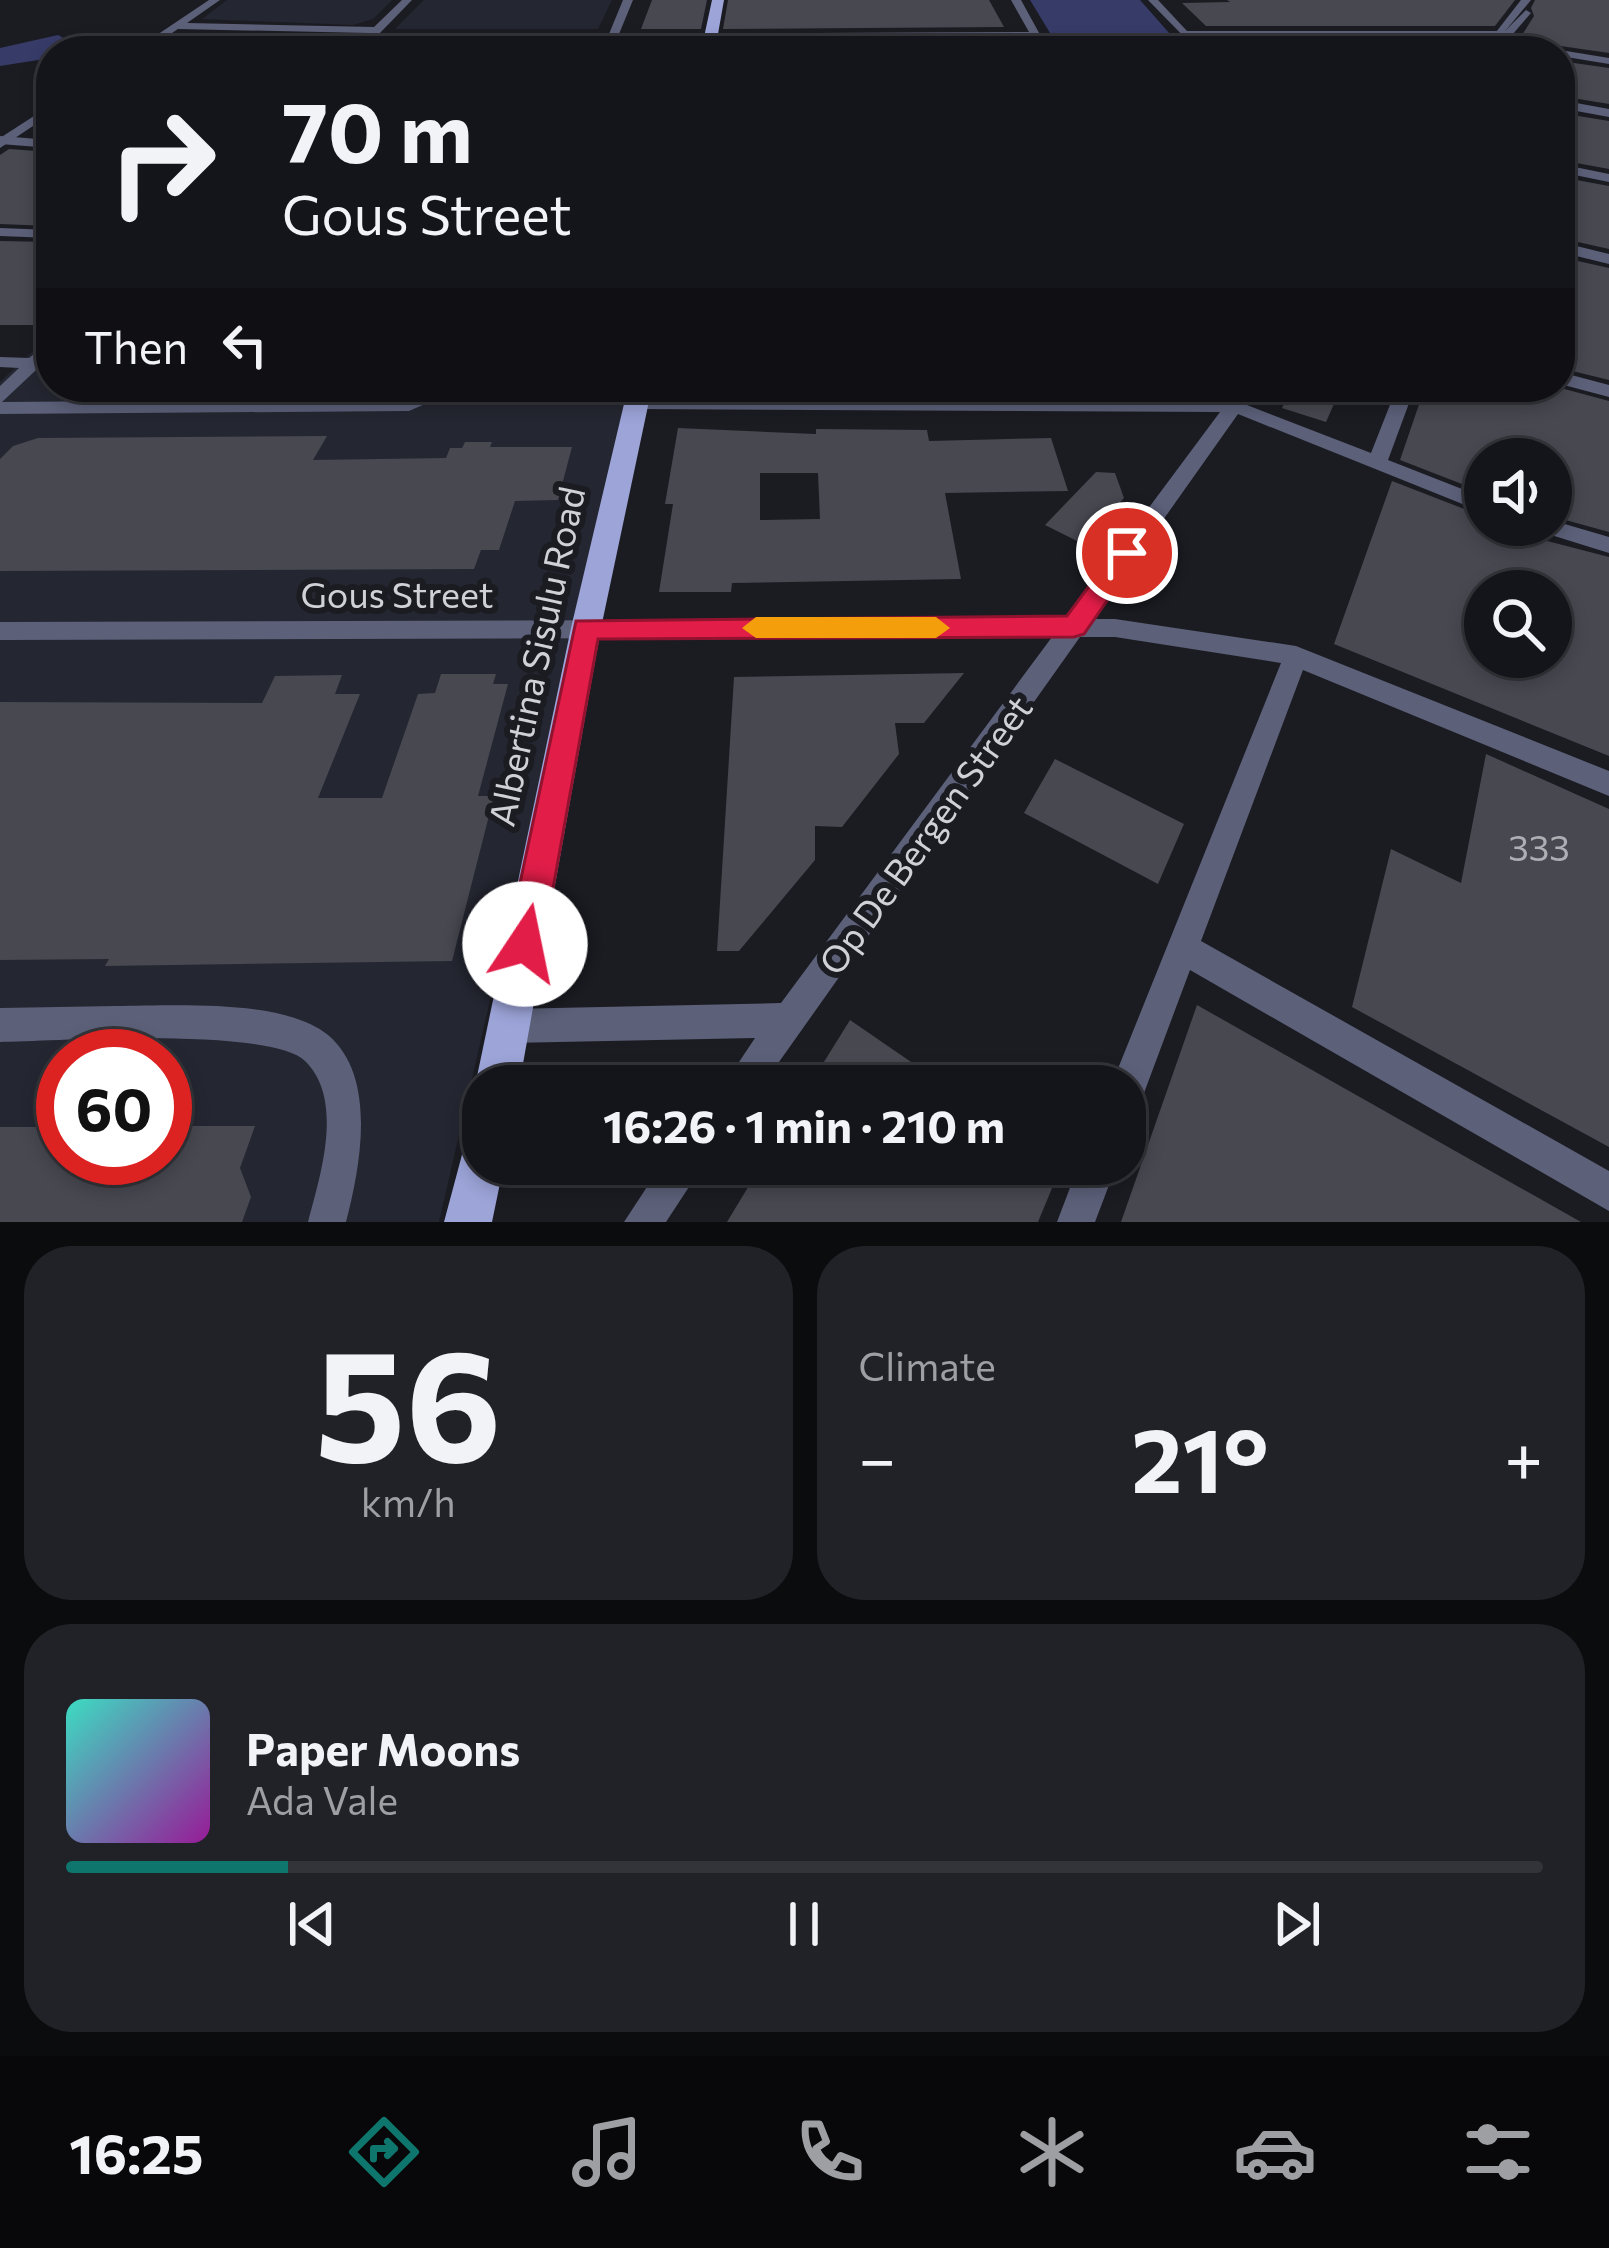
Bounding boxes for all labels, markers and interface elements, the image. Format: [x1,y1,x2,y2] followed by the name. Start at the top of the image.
[282,78,473,180] text: 70 m
[84,84,240,240] icon: right
[282,180,572,246] text: Gous Street
[212,312,278,378] icon: left
[84,318,188,373] text: Then
[1464,438,1572,678] map controls
[1464,438,1572,546] button: sound
[478,482,592,830] street label: Albertina Sisulu Road
[1076,502,1178,604] pin
[1094,520,1160,586] icon: arrive
[1464,570,1572,678] button: search
[300,571,494,615] street label: Gous Street
[808,686,1040,982] street label: Op De Bergen Street
[1508,824,1570,868] house number: 333
[462,881,588,1007] position arrow
[36,1029,192,1185] speed limit sign: 60
[603,1097,1005,1152] text: 16:26 · 1 min · 210 m
[315,1303,502,1494] text: 56
[859,1341,996,1389] text: Climate
[1131,1401,1269,1512] text: 21°
[859,1416,896,1497] text: −
[1504,1416,1543,1497] text: +
[361,1477,456,1525] text: km/h
[246,1720,520,1775] text: Paper Moons
[246,1775,398,1823] text: Ada Vale
[279,1891,345,1957] icon: previous
[771,1891,837,1957] icon: pause
[1264,1891,1330,1957] icon: next
[342,2110,426,2194] icon: directions
[565,2110,649,2194] icon: music
[788,2110,872,2194] icon: phone
[1010,2110,1094,2194] icon: climate
[1233,2110,1317,2194] icon: car
[1456,2110,1540,2194] icon: filters
[69,2119,204,2185] text: 16:25

